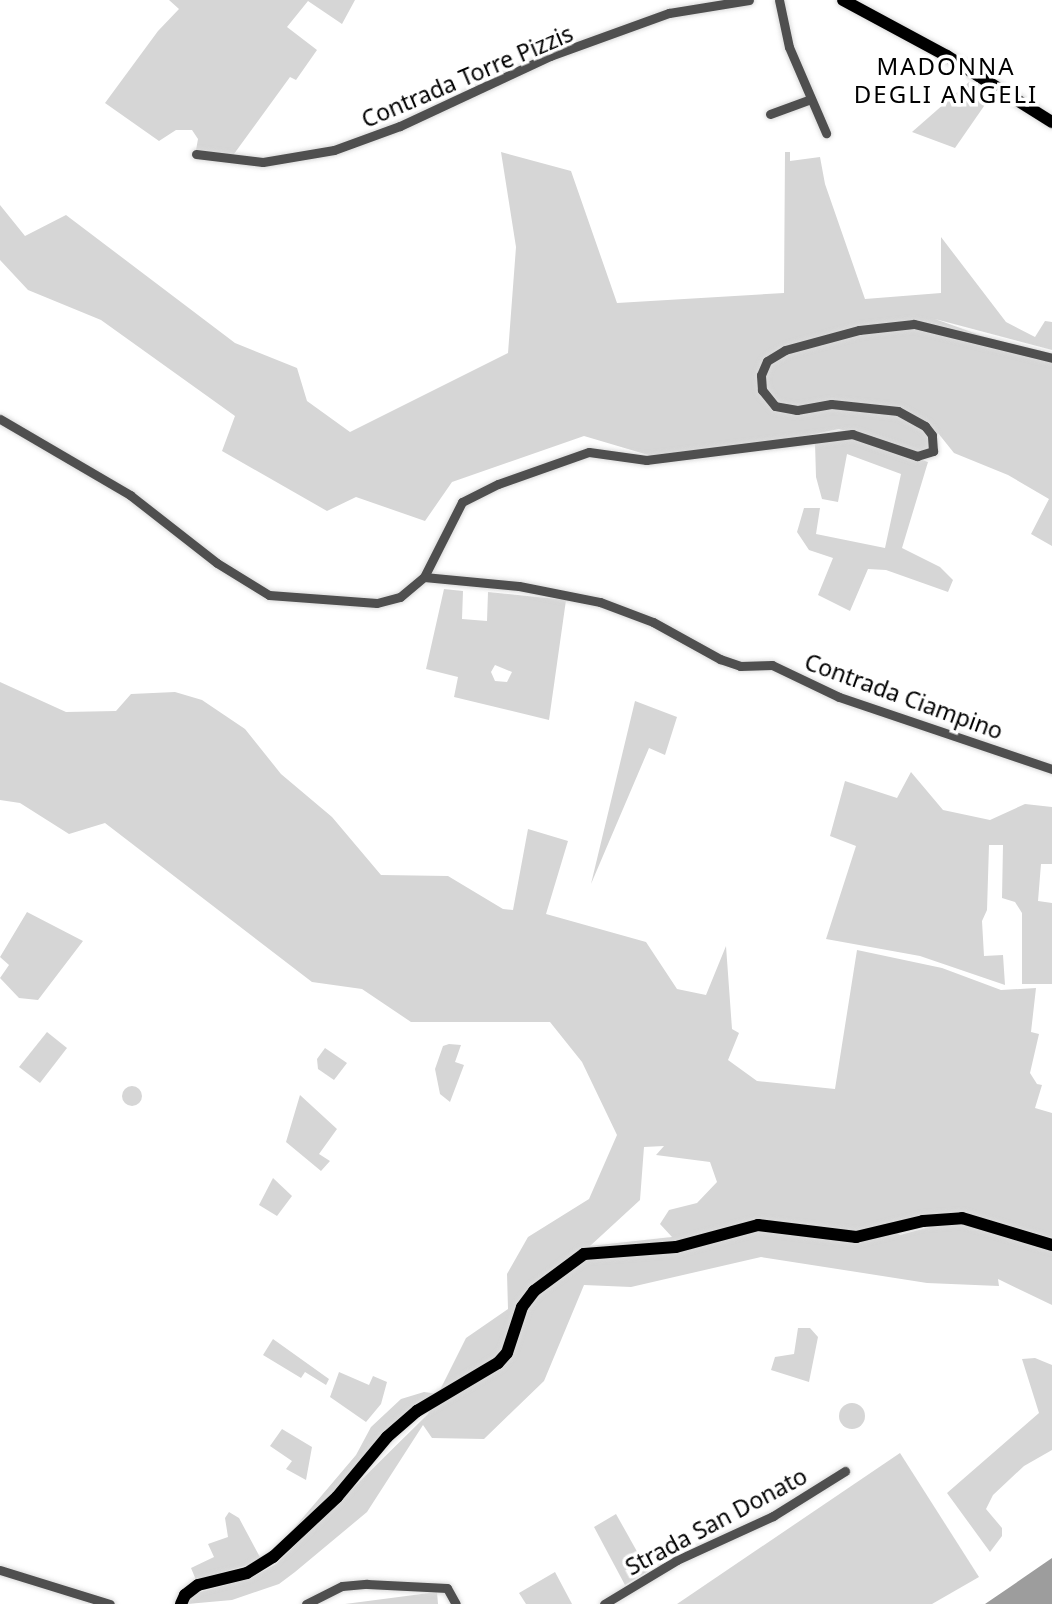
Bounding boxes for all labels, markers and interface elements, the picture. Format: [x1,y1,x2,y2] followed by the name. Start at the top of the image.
[357,19,577,133] street label: Contrada Torre Pizzis
[855,52,1037,108] district label: MADONNA DEGLI ANGELI
[801,647,1007,745] street label: Contrada Ciampino
[620,1461,812,1581] street label: Strada San Donato

